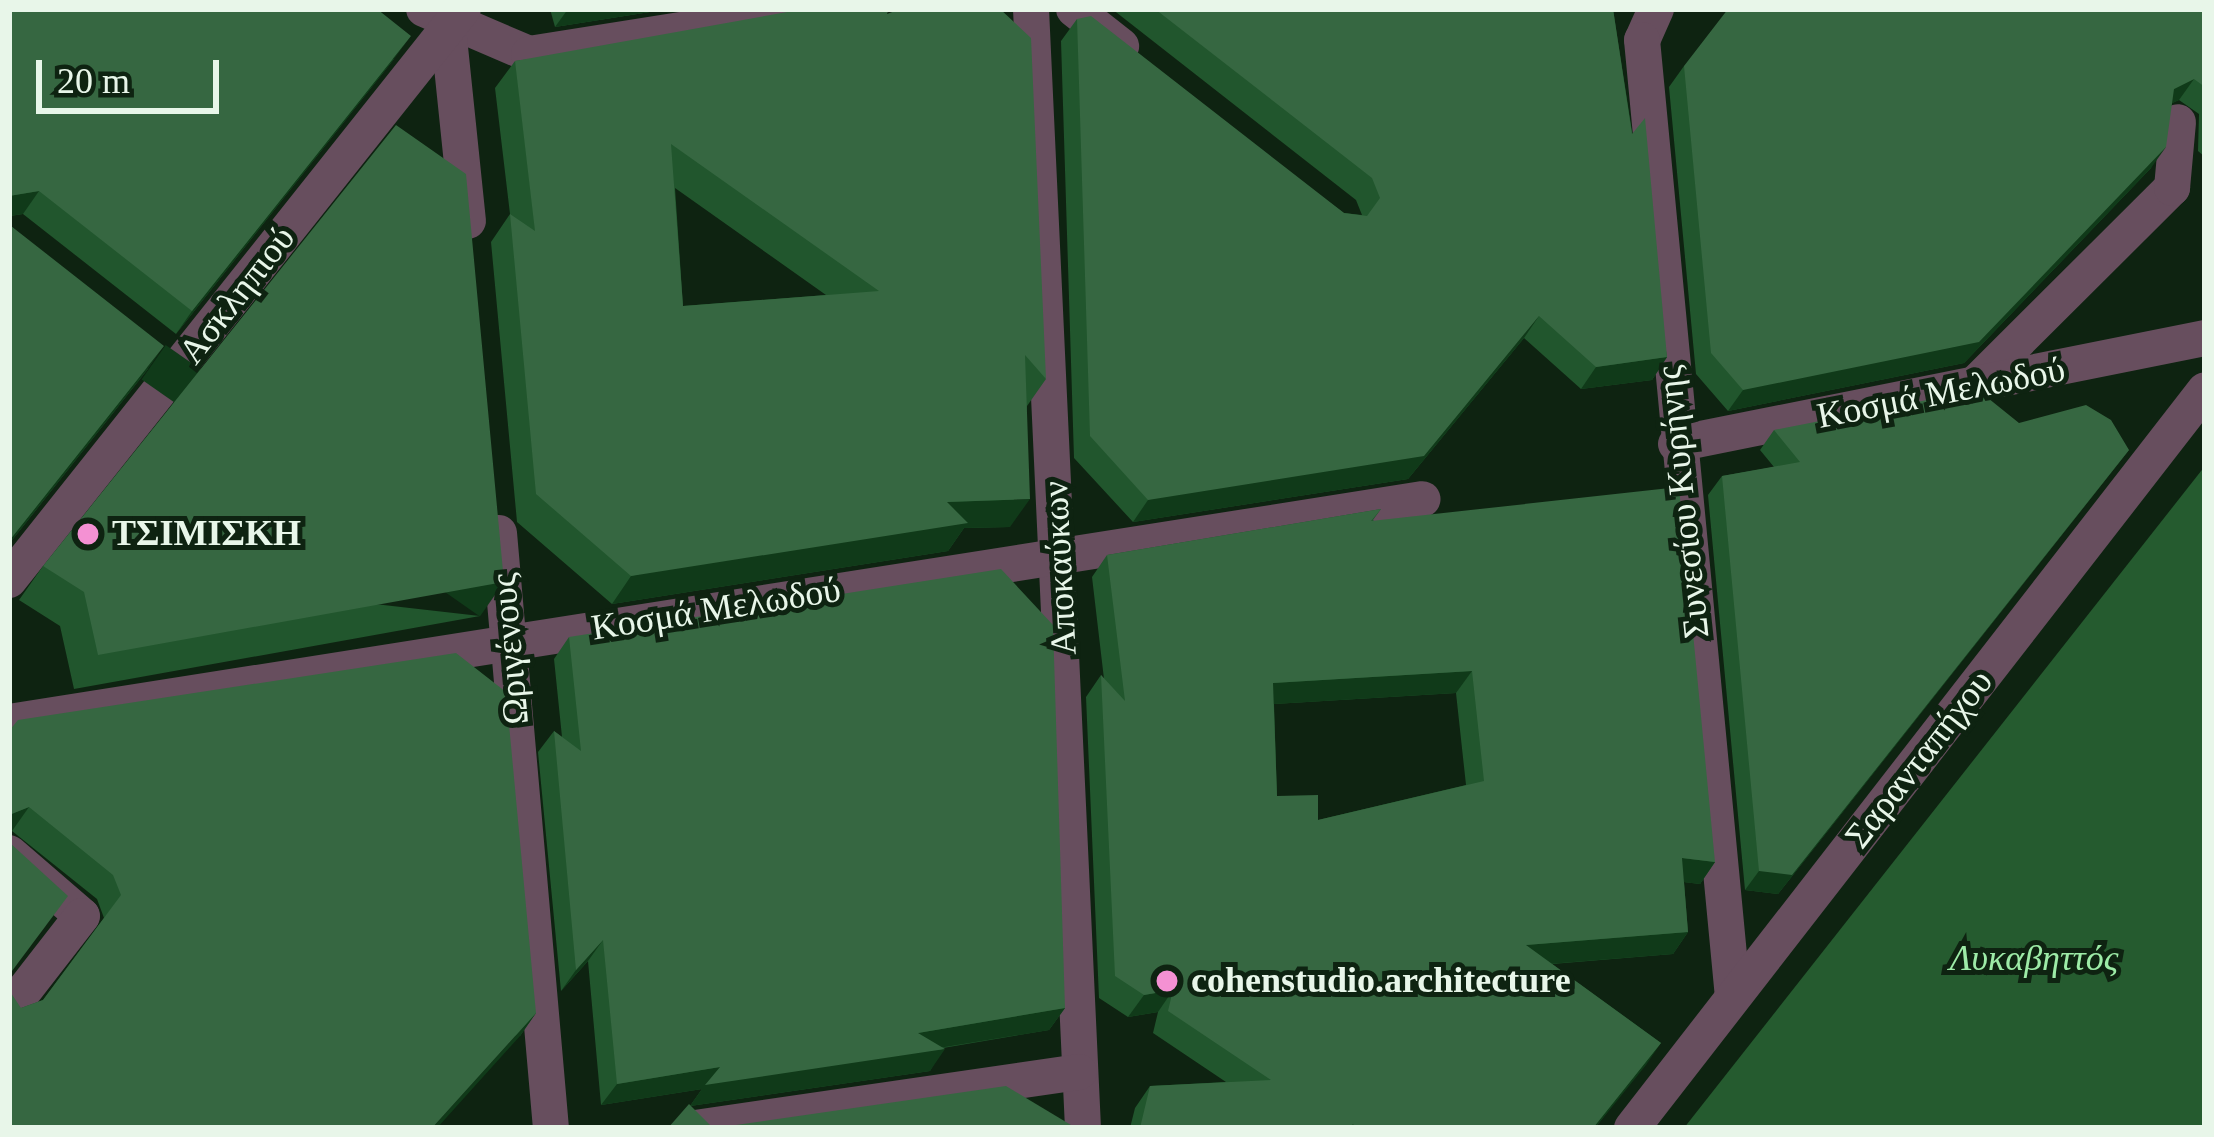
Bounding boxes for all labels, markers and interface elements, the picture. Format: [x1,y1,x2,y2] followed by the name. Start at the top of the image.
[42,36,225,110] scale bar
[57,61,130,101] text: 20 m
[170,217,304,373] street label: Ασκληπιού
[1813,348,2069,438] street label: Κοσμά Μελωδού
[1647,363,1719,641] street label: Συνεσίου Κυρήνης
[1034,480,1086,656] street label: Αποκαύκων
[112,512,301,556] place label: ΤΣΙΜΙΣΚΗ
[75,521,101,547] marker: ΤΣΙΜΙΣΚΗ
[588,568,844,650] street label: Κοσμά Μελωδού
[482,572,538,726] street label: Ωριγένους
[1836,661,2002,857] street label: Σαρανταπήχου
[1950,937,2118,981] park label: Λυκαβηττός
[1191,959,1571,1003] place label: cohenstudio.architecture
[1154,968,1180,994] marker: cohenstudio.architecture

